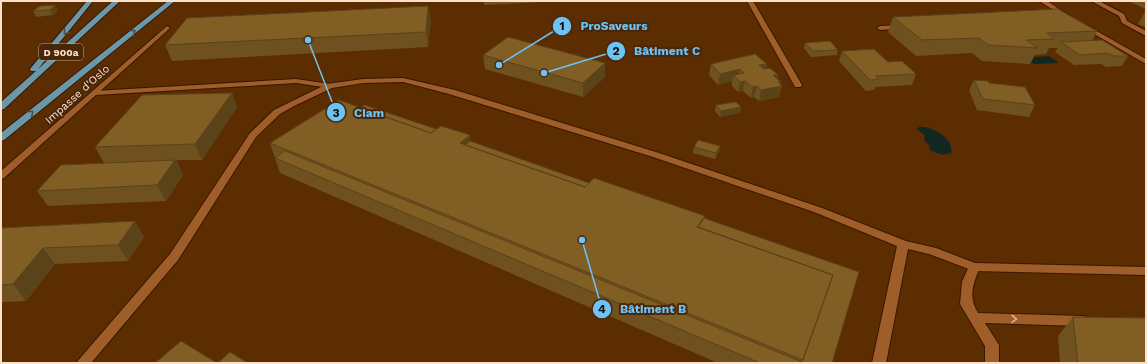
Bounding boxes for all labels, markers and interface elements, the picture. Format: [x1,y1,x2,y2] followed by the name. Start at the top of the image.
[552,14,655,38] callout: ProSaveurs
[559,19,565,33] text: 1
[580,19,648,33] text: ProSaveurs
[64,27,71,34] one-way arrow
[128,30,135,37] one-way arrow
[606,39,708,63] callout: Bâtiment C
[39,44,83,60] road number: D 900a
[612,44,620,58] text: 2
[634,44,700,58] text: Bâtiment C
[43,62,112,127] street label: Impasse d'Oslo
[326,100,391,124] callout: Ciam
[332,106,340,120] text: 3
[354,106,384,120] text: Ciam
[27,111,34,118] one-way arrow
[592,297,694,321] callout: Bâtiment B
[598,302,606,316] text: 4
[620,302,686,316] text: Bâtiment B
[1011,315,1017,324] one-way arrow

